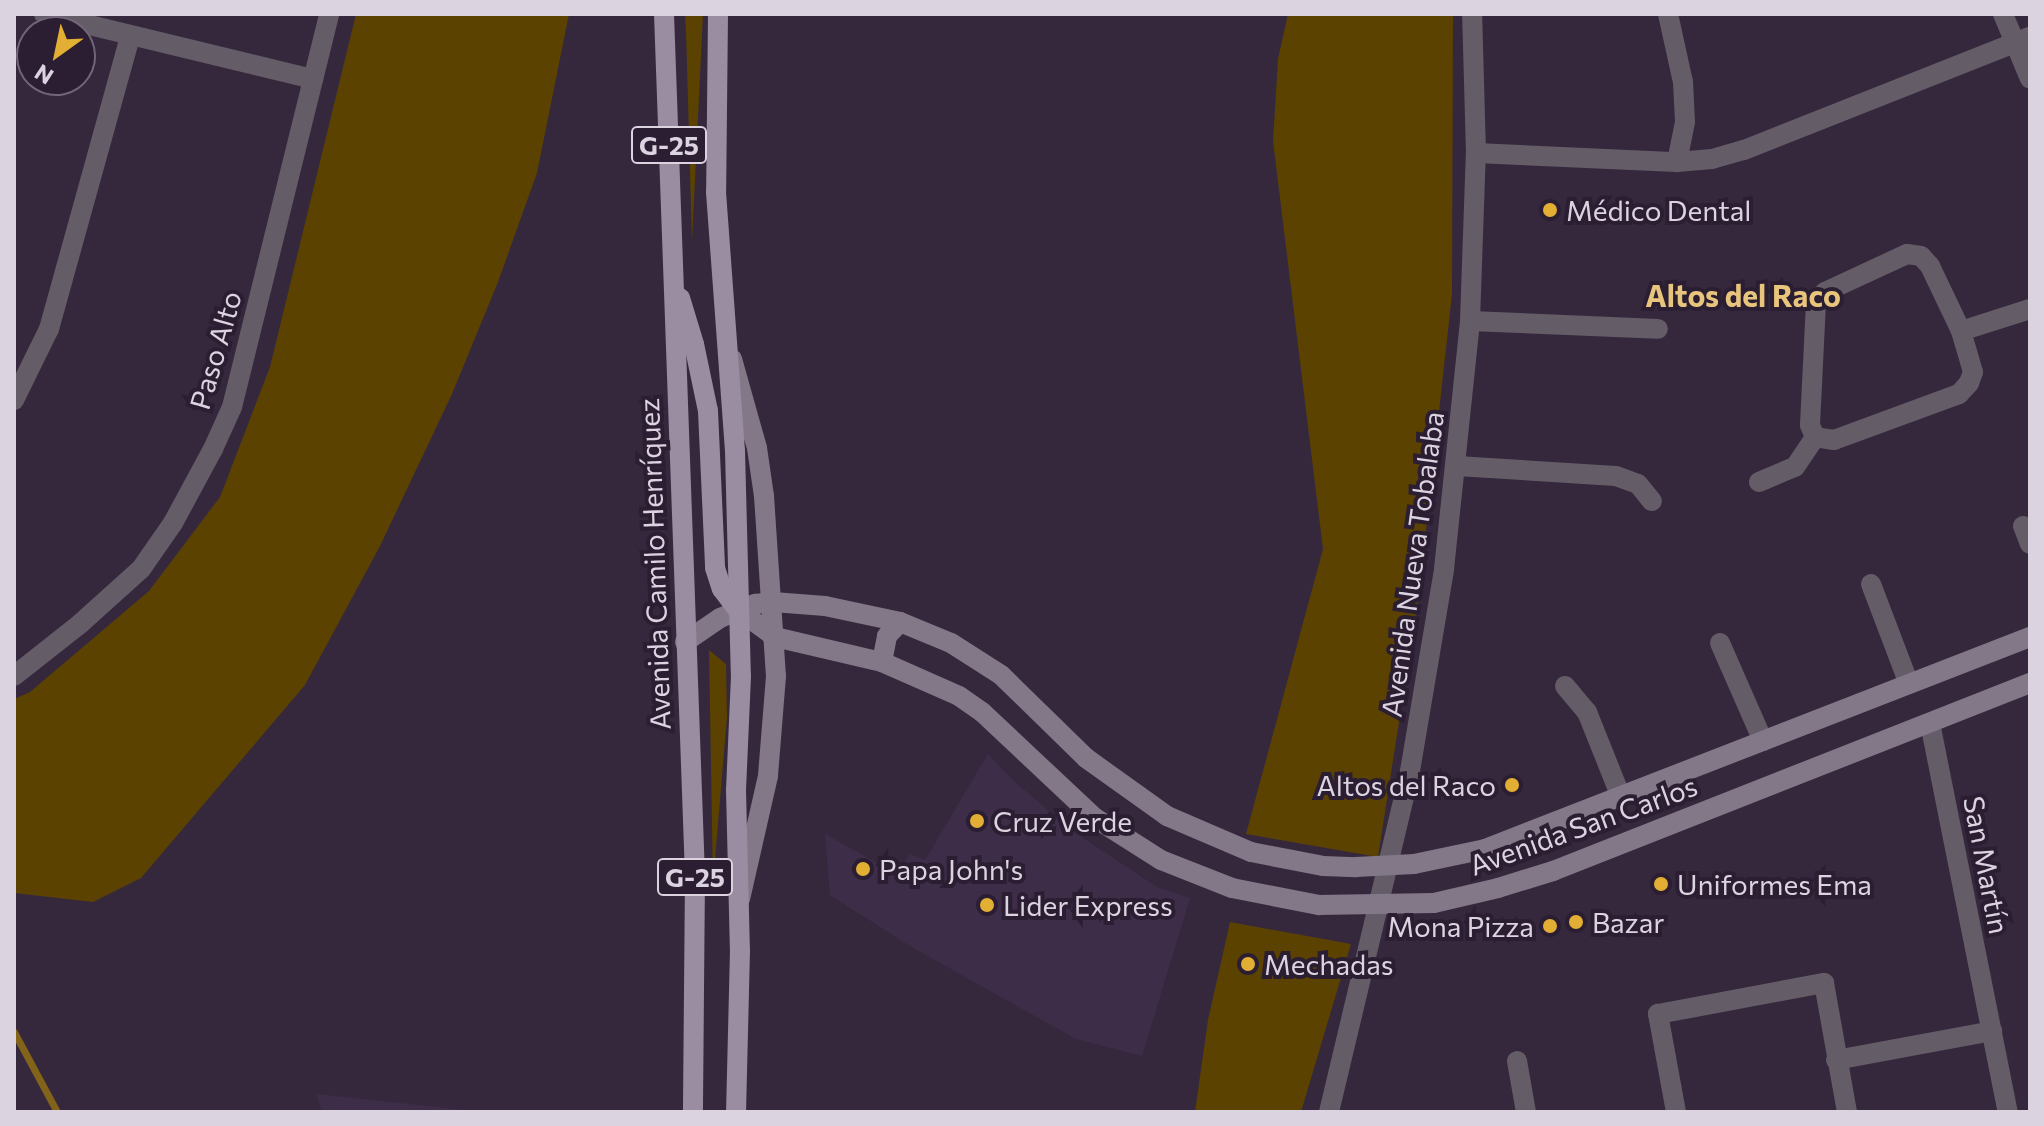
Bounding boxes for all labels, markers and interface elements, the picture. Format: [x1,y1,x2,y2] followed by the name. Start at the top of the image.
[16,16,96,96] north arrow
[29,59,58,91] text: N
[631,123,707,167] road number: G-25
[1566,193,1751,227] place label: Médico Dental
[1541,201,1559,219] marker: Médico Dental
[1645,277,1841,313] district label: Altos del Raco
[182,287,248,413] street label: Paso Alto
[631,398,677,730] street label: Avenida Camilo Henríquez
[1374,409,1450,719] street label: Avenida Nueva Tobalaba
[1316,768,1496,802] place label: Altos del Raco
[1464,768,1702,882] street label: Avenida San Carlos
[1503,776,1521,794] marker: Altos del Raco
[1957,793,2017,937] street label: San Martín
[993,804,1132,838] place label: Cruz Verde
[968,812,986,830] marker: Cruz Verde
[879,852,1023,886] place label: Papa John's
[657,855,733,899] road number: G-25
[854,860,872,878] marker: Papa John's
[1677,867,1872,901] place label: Uniformes Ema
[1652,875,1670,893] marker: Uniformes Ema
[1003,888,1173,922] place label: Lider Express
[978,896,996,914] marker: Lider Express
[1592,905,1664,939] place label: Bazar
[1387,909,1534,943] place label: Mona Pizza
[1567,913,1585,931] marker: Bazar
[1541,917,1559,935] marker: Mona Pizza
[1264,947,1394,981] place label: Mechadas
[1239,955,1257,973] marker: Mechadas

